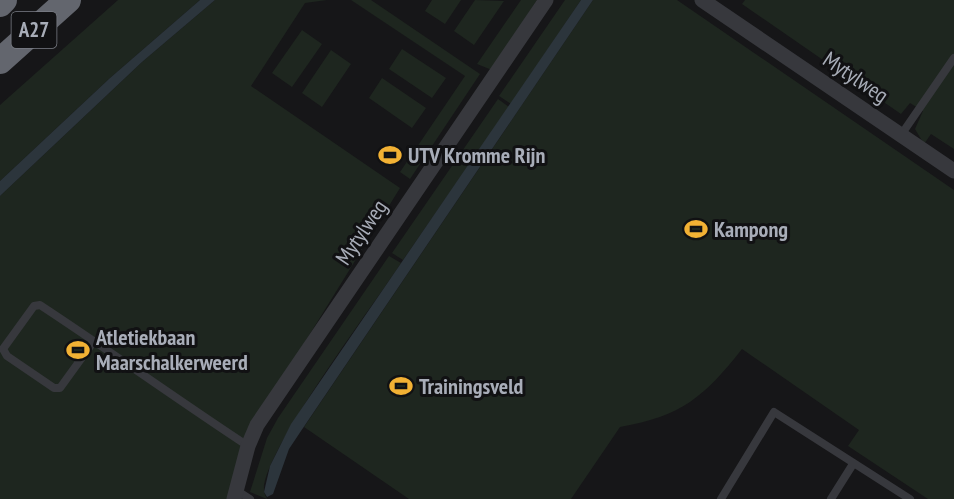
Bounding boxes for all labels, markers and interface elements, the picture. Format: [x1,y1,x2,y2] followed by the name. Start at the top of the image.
[12,12,57,48] road number: A27
[818,45,894,109] street label: Mytylweg
[408,141,546,169] place label: UTV Kromme Rijn
[377,142,403,168] sports icon: UTV Kromme Rijn
[329,194,393,270] street label: Mytylweg
[714,215,788,243] place label: Kampong
[683,216,709,242] sports icon: Kampong
[95,323,248,376] place label: Atletiekbaan Maarschalkerweerd
[65,337,91,363] sports icon: Atletiekbaan Maarschalkerweerd
[419,372,524,400] place label: Trainingsveld
[388,373,414,399] sports icon: Trainingsveld

